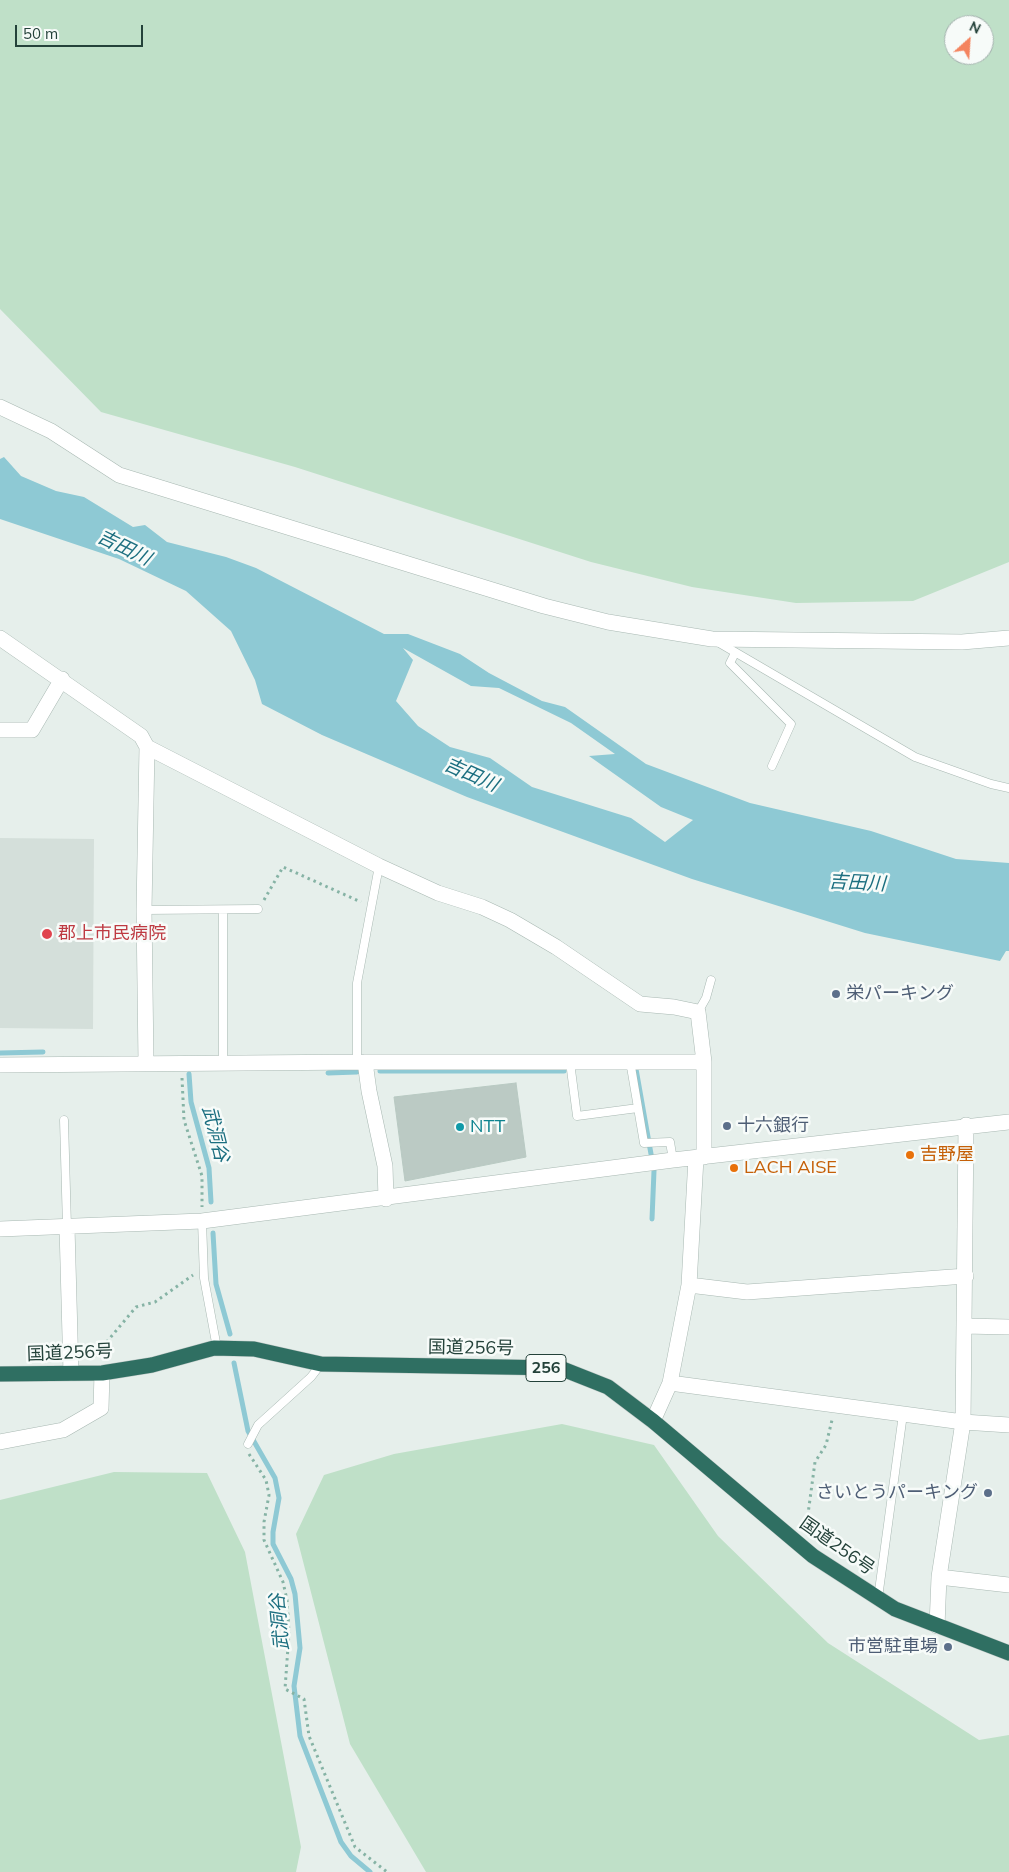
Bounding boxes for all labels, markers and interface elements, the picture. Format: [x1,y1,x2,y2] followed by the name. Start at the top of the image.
[18,15,145,47] scale bar
[944,15,994,65] north arrow
[966,17,984,38] text: N
[23,24,58,43] text: 50 m
[93,525,155,571] water label: 吉田川
[440,753,502,797] water label: 吉田川
[828,870,886,896] water label: 吉田川
[58,923,166,945] place label: 郡上市民病院
[40,927,54,941] marker: 郡上市民病院
[846,983,954,1005] place label: 栄パーキング
[830,988,842,1000] marker: 栄パーキング
[197,1104,233,1164] water label: 武洞谷
[737,1115,809,1137] place label: 十六銀行
[470,1116,505,1138] place label: NTT
[721,1120,733,1132] marker: 十六銀行
[454,1121,466,1133] marker: NTT
[920,1144,974,1166] place label: 吉野屋
[904,1149,916,1161] marker: 吉野屋
[744,1157,837,1179] place label: LACH AISE
[728,1162,740,1174] marker: LACH AISE
[428,1336,514,1360] street label: 国道256号
[26,1341,114,1365] street label: 国道256号
[526,1355,566,1382] road number: 256
[816,1482,978,1504] place label: さいとうパーキング
[982,1487,994,1499] marker: さいとうパーキング
[795,1512,879,1580] street label: 国道256号
[266,1593,294,1651] water label: 武洞谷
[848,1636,938,1658] place label: 市営駐車場
[942,1641,954,1653] marker: 市営駐車場

